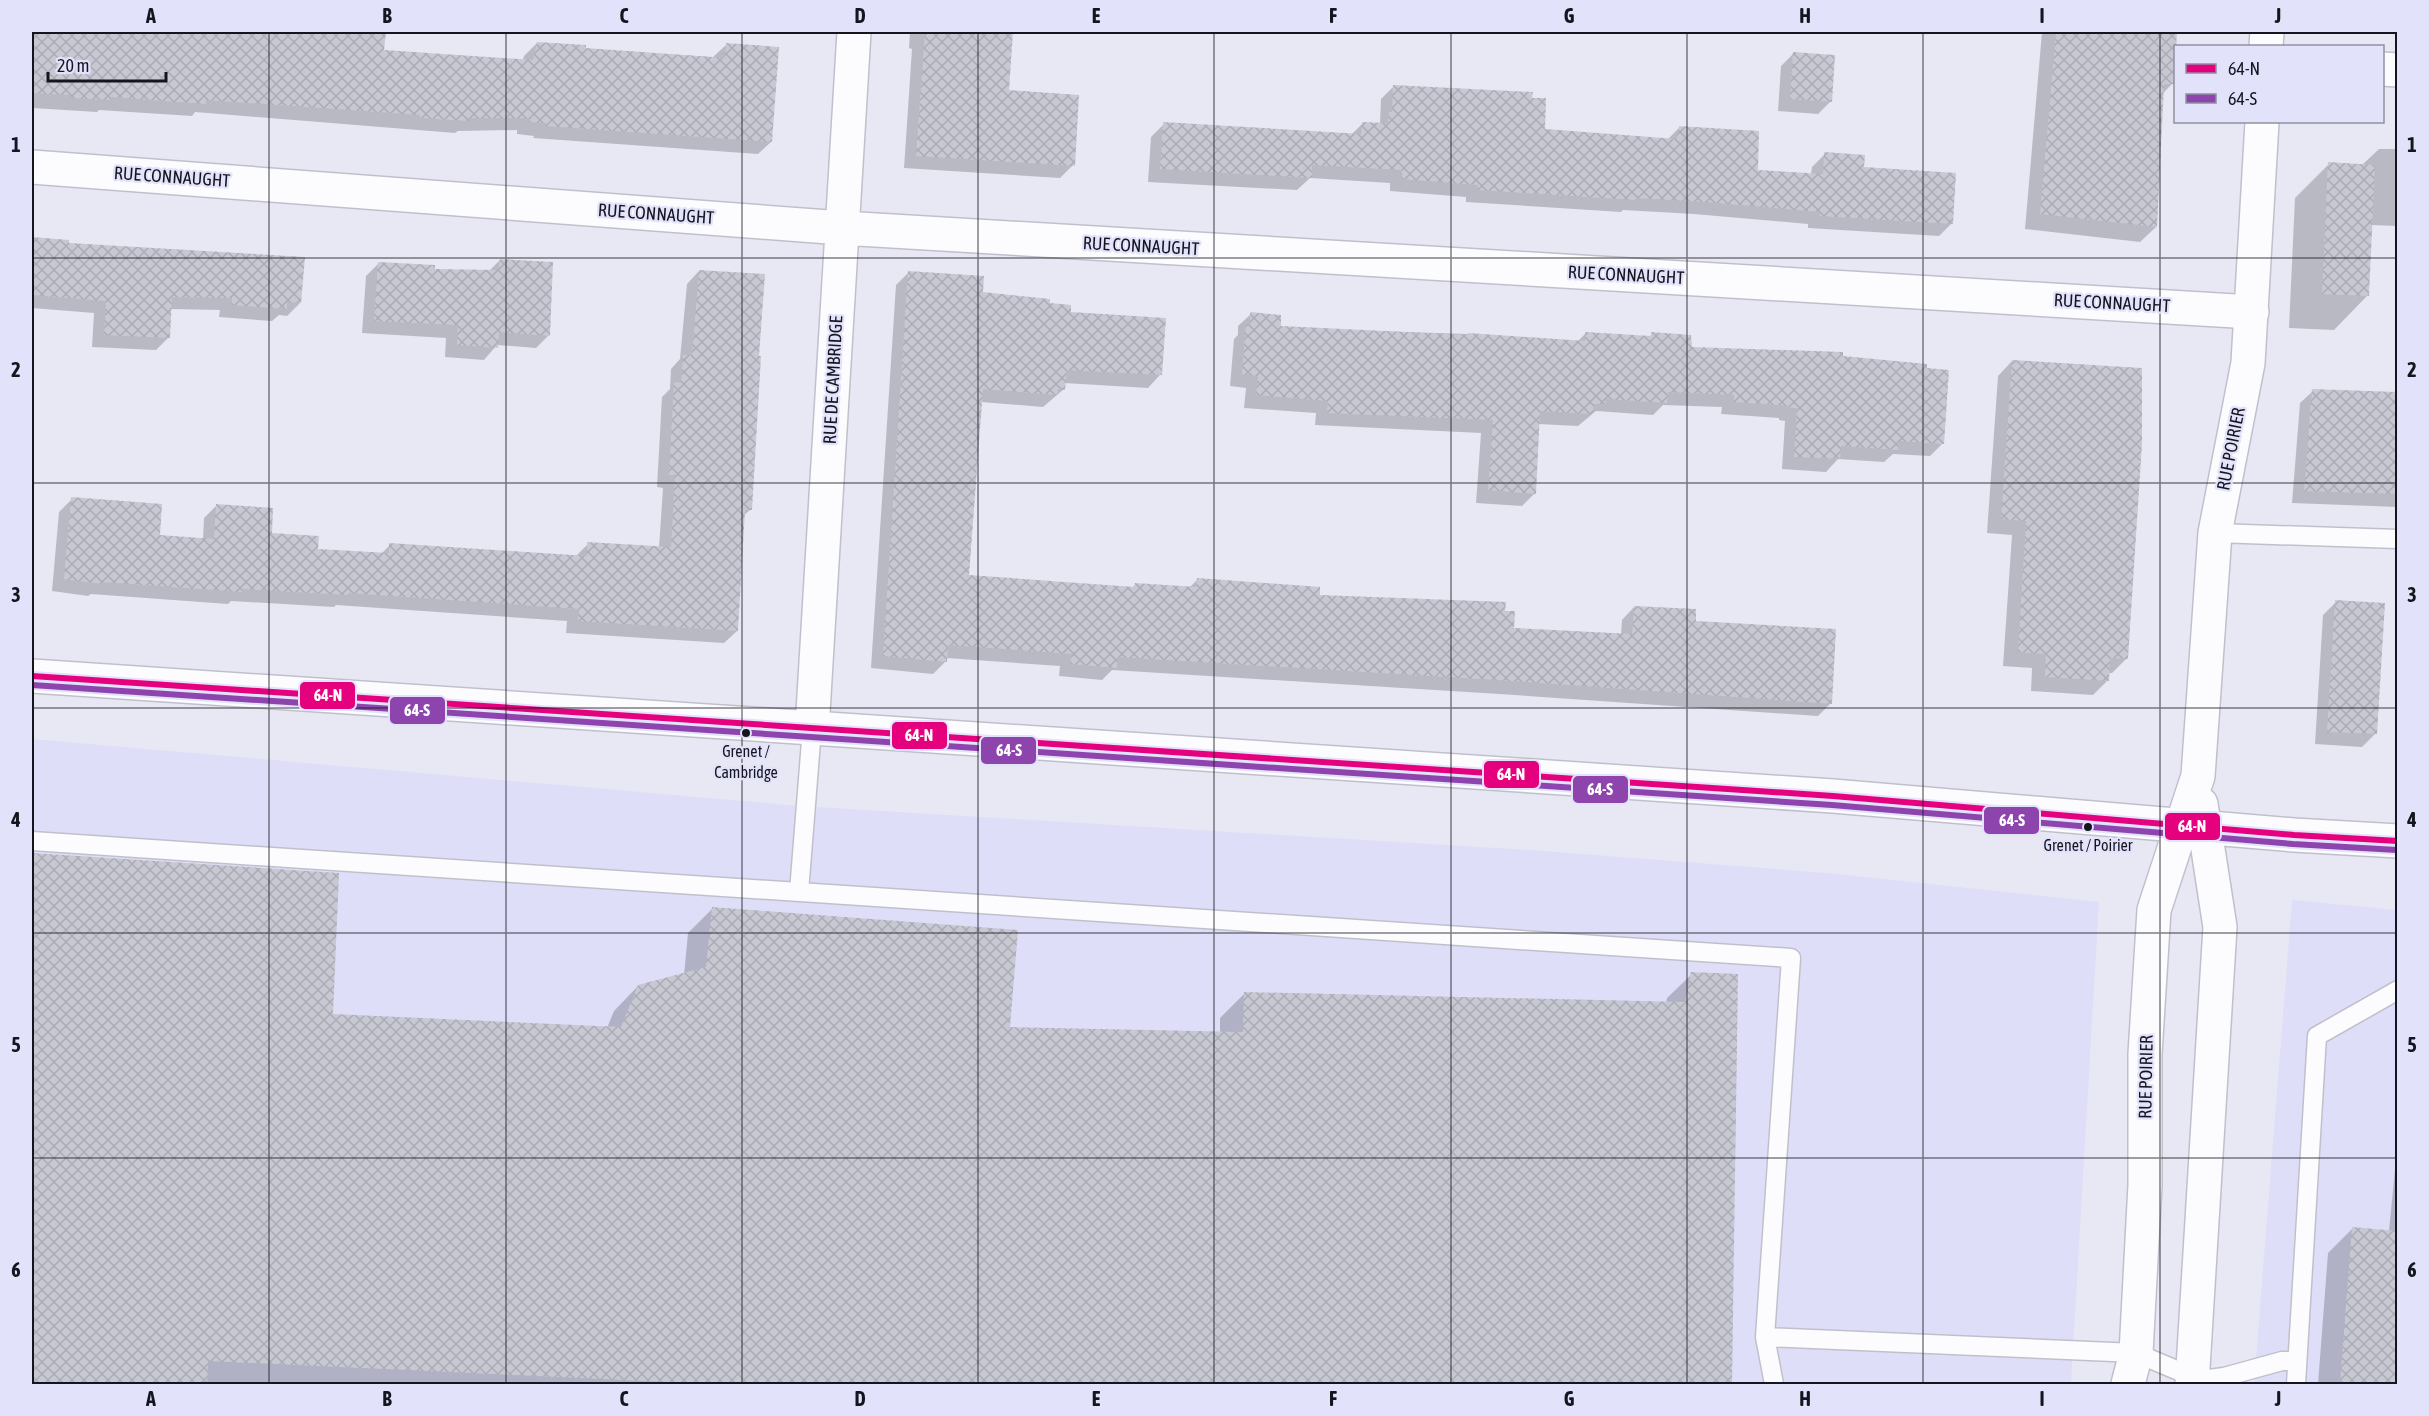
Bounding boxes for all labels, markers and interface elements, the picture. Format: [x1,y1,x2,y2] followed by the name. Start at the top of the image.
[145,4,156,27] text: A
[382,4,392,27] text: B
[620,4,629,27] text: C
[854,4,866,27] text: D
[1092,4,1101,27] text: E
[1329,4,1337,27] text: F
[1564,4,1575,27] text: G
[1799,4,1811,27] text: H
[2039,4,2045,27] text: I
[2274,4,2281,27] text: J
[48,45,166,83] scale bar
[2174,45,2384,123] legend
[57,55,89,76] text: 20 m
[2228,58,2260,79] text: 64-N
[2228,88,2257,109] text: 64-S
[11,133,21,156] text: 1
[2407,133,2417,156] text: 1
[113,162,231,191] street label: RUE CONNAUGHT
[597,199,715,228] street label: RUE CONNAUGHT
[1082,232,1200,259] street label: RUE CONNAUGHT
[1567,261,1685,288] street label: RUE CONNAUGHT
[2053,289,2171,316] street label: RUE CONNAUGHT
[819,315,846,445] street label: RUE DE CAMBRIDGE
[11,358,21,381] text: 2
[2407,358,2417,381] text: 2
[2212,406,2249,492] street label: RUE POIRIER
[11,583,21,606] text: 3
[2407,583,2417,606] text: 3
[299,681,356,710] line badge: 64-N
[314,686,342,704] text: 64-N
[389,696,446,725] line badge: 64-S
[404,701,430,719] text: 64-S
[891,721,948,750] line badge: 64-N
[905,726,933,744] text: 64-N
[740,727,752,739] marker: Grenet / Cambridge
[980,736,1037,765] line badge: 64-S
[996,741,1022,759] text: 64-S
[714,742,778,782] place label: Grenet / Cambridge
[1483,760,1540,789] line badge: 64-N
[1497,765,1525,783] text: 64-N
[1572,775,1629,804] line badge: 64-S
[1587,780,1613,798] text: 64-S
[1983,806,2040,835] line badge: 64-S
[10,808,21,831] text: 4
[2406,808,2417,831] text: 4
[1999,811,2025,829] text: 64-S
[2164,812,2221,841] line badge: 64-N
[2178,817,2206,835] text: 64-N
[2082,821,2094,833] marker: Grenet / Poirier
[2043,836,2133,854] place label: Grenet / Poirier
[11,1033,21,1056] text: 5
[2407,1033,2417,1056] text: 5
[2134,1035,2157,1119] street label: RUE POIRIER
[11,1258,21,1281] text: 6
[2407,1258,2417,1281] text: 6
[145,1387,156,1410] text: A
[382,1387,392,1410] text: B
[620,1387,629,1410] text: C
[854,1387,866,1410] text: D
[1092,1387,1101,1410] text: E
[1329,1387,1337,1410] text: F
[1564,1387,1575,1410] text: G
[1799,1387,1811,1410] text: H
[2039,1387,2045,1410] text: I
[2274,1387,2281,1410] text: J

